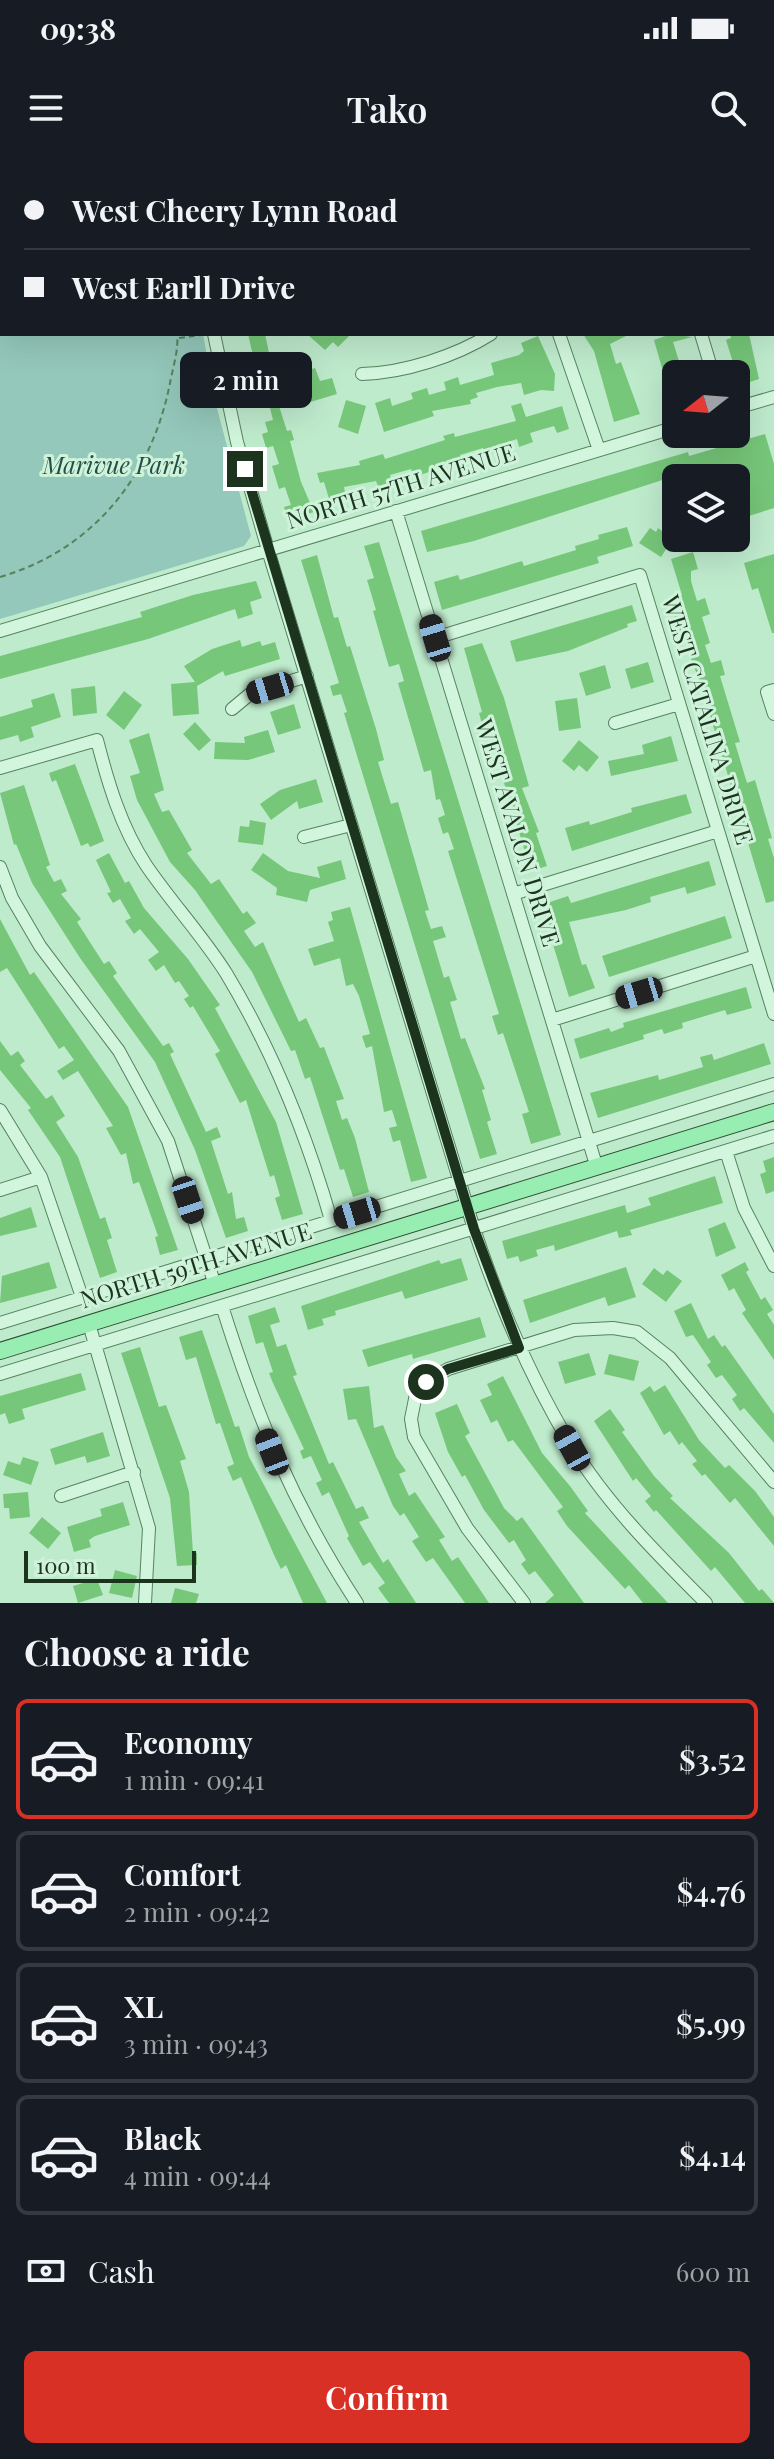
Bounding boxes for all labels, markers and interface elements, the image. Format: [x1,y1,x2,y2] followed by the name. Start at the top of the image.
[40,8,116,48] text: 09:38
[347,84,427,132] text: Tako
[24,86,68,130] icon: menu
[706,86,750,130] icon: search
[72,190,398,230] text: West Cheery Lynn Road
[72,267,295,307] text: West Earll Drive
[179,353,311,409] callout: 2 min
[662,360,750,448] north arrow
[662,360,750,552] map controls
[213,362,279,397] text: 2 min
[282,435,519,535] street label: NORTH 57TH AVENUE
[42,448,185,480] park label: Marivue Park
[227,451,263,487] route end
[662,464,750,552] button: layers
[655,590,762,848] street label: WEST CATALINA DRIVE
[417,612,453,664] car
[244,670,296,706] car
[469,714,569,950] street label: WEST AVALON DRIVE
[613,975,665,1011] car
[169,1173,207,1227] car
[331,1195,383,1231] car
[76,1214,315,1315] street label: NORTH 59TH AVENUE
[408,1364,444,1400] route start
[550,1421,594,1475] car
[252,1425,292,1479] car
[24,1547,196,1583] scale bar
[36,1550,96,1580] text: 100 m
[24,1627,250,1675] text: Choose a ride
[124,1722,253,1762] text: Economy
[28,1723,100,1795] icon: car
[679,1739,746,1779] text: $3.52
[124,1762,264,1797] text: 1 min · 09:41
[124,1854,241,1894] text: Comfort
[28,1855,100,1927] icon: car
[677,1871,746,1911] text: $4.76
[124,1894,270,1929] text: 2 min · 09:42
[124,1986,163,2026] text: XL
[28,1987,100,2059] icon: car
[676,2003,746,2043] text: $5.99
[124,2026,268,2061] text: 3 min · 09:43
[124,2118,201,2158] text: Black
[28,2119,100,2191] icon: car
[679,2135,746,2175] text: $4.14
[124,2158,271,2193] text: 4 min · 09:44
[24,2249,68,2293] icon: cash
[88,2251,155,2291] text: Cash
[676,2254,750,2289] text: 600 m
[24,2351,750,2443] button: Confirm

